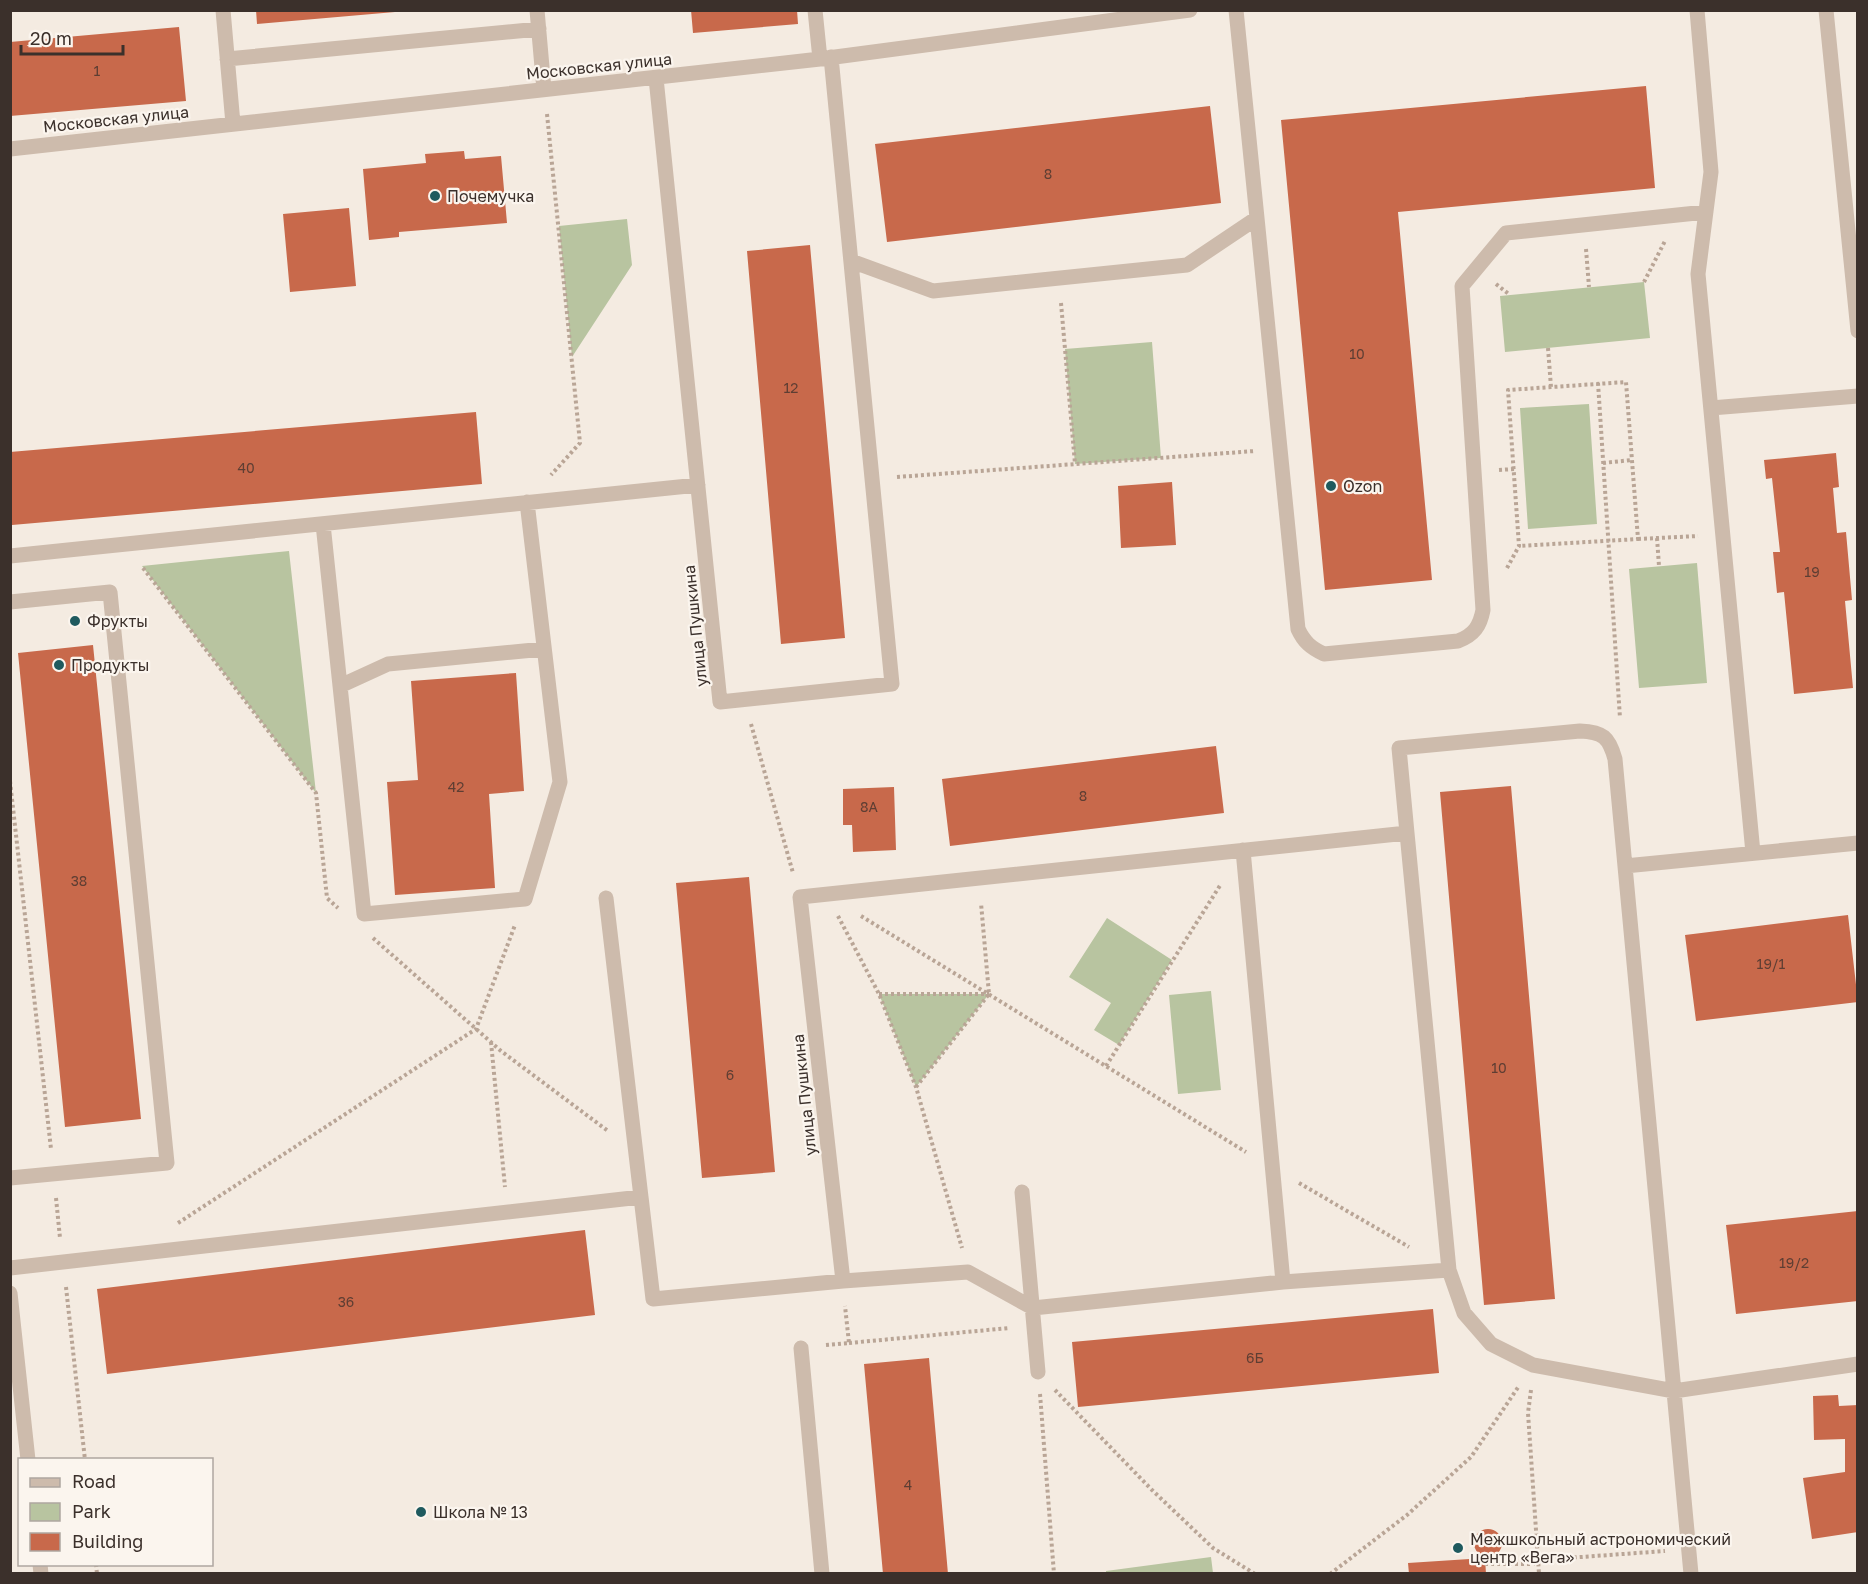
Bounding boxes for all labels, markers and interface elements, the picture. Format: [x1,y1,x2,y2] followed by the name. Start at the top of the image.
[21,18,123,56] scale bar
[30,27,72,49] text: 20 m
[525,48,673,84] street label: Московская улица
[94,62,101,79] house number: 1
[42,101,190,137] street label: Московская улица
[1044,165,1052,182] house number: 8
[447,186,534,206] place label: Почемучка
[428,189,442,203] marker: Почемучка
[1349,345,1365,362] house number: 10
[784,379,798,396] house number: 12
[237,459,255,476] house number: 40
[1343,476,1382,496] place label: Ozon
[1324,479,1338,493] marker: Ozon
[1804,563,1820,580] house number: 19
[679,564,711,688] street label: улица Пушкина
[87,611,148,631] place label: Фрукты
[68,614,82,628] marker: Фрукты
[71,655,149,675] place label: Продукты
[52,658,66,672] marker: Продукты
[448,778,464,795] house number: 42
[1079,787,1087,804] house number: 8
[860,798,879,815] house number: 8А
[71,872,87,889] house number: 38
[1757,955,1786,972] house number: 19/1
[788,1033,820,1157] street label: улица Пушкина
[1491,1059,1507,1076] house number: 10
[726,1066,734,1083] house number: 6
[1779,1254,1809,1271] house number: 19/2
[338,1293,354,1310] house number: 36
[1246,1349,1264,1366] house number: 6Б
[18,1458,213,1566] legend
[72,1470,116,1492] text: Road
[904,1476,912,1493] house number: 4
[72,1500,111,1522] text: Park
[433,1502,528,1522] place label: Школа № 13
[414,1505,428,1519] marker: Школа № 13
[1470,1529,1731,1567] place label: Межшкольный астрономический центр «Вега»
[72,1530,143,1552] text: Building
[1451,1541,1465,1555] marker: Межшкольный астрономический центр «Вега»

